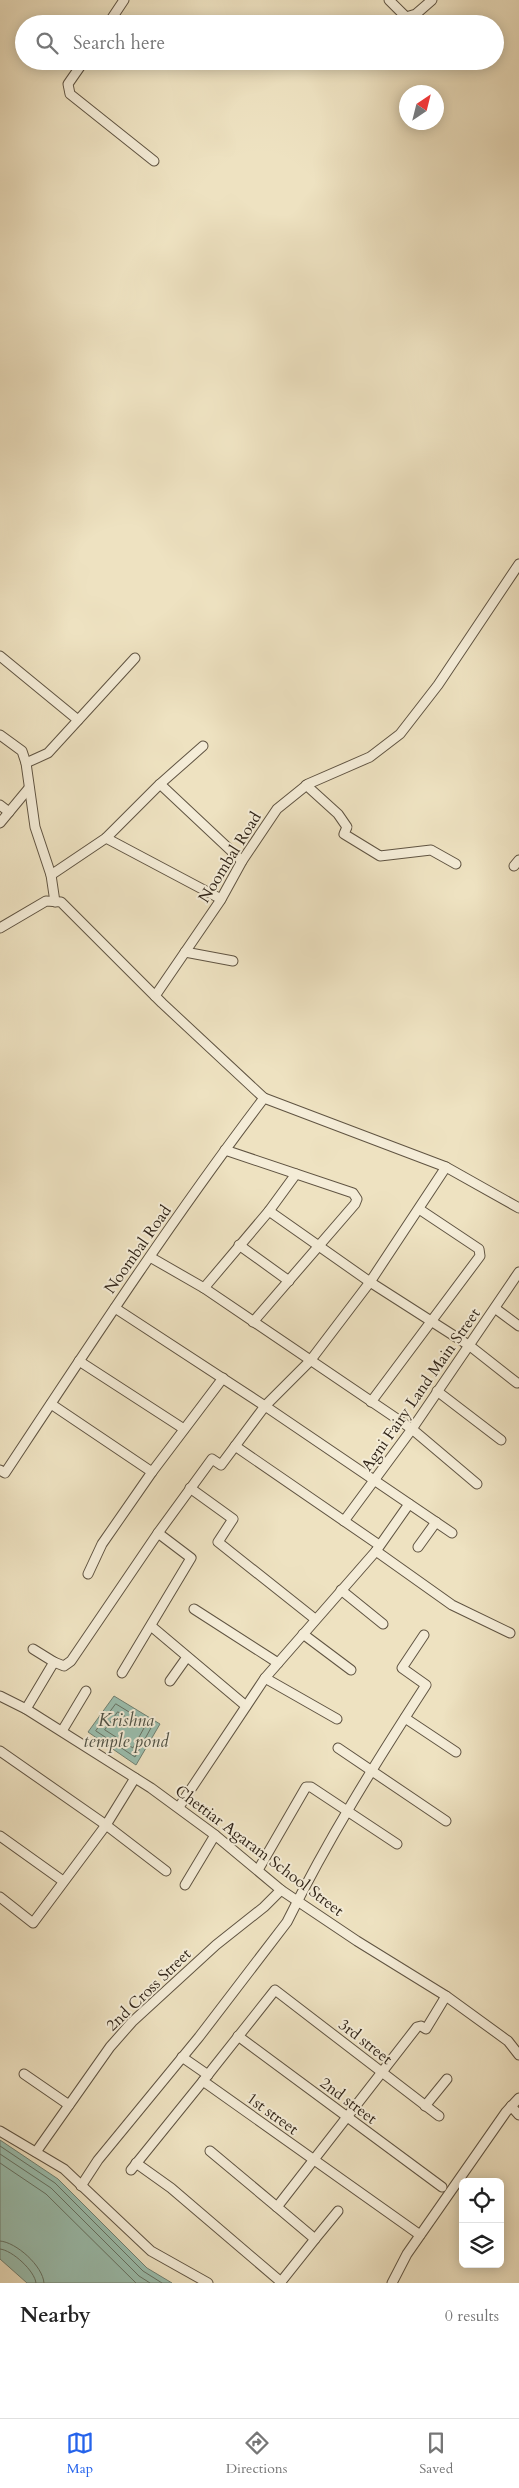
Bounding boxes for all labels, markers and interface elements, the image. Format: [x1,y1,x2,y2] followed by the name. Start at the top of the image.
[15,15,504,70] search box
[33,29,61,57] icon: search
[73,30,165,56] text: Search here
[399,85,444,130] north arrow
[193,807,267,907] street label: Noombal Road
[99,1200,177,1298] street label: Noombal Road
[356,1304,486,1475] street label: Agni Fairy Land Main Street
[83,1708,170,1754] water label: Krishna temple pond
[171,1780,348,1922] street label: Chettiar Agaram School Street
[101,1943,196,2036] street label: 2nd Cross Street
[334,2014,397,2070] street label: 3rd street
[315,2072,381,2129] street label: 2nd street
[242,2088,303,2140] street label: 1st street
[459,2178,504,2268] map controls
[459,2178,504,2223] button: locate
[459,2223,504,2268] button: layers
[20,2301,91,2330] text: Nearby
[445,2305,499,2327] text: 0 results
[66,2429,94,2478] tab: Map
[226,2429,287,2478] tab: Directions
[419,2429,453,2478] tab: Saved

